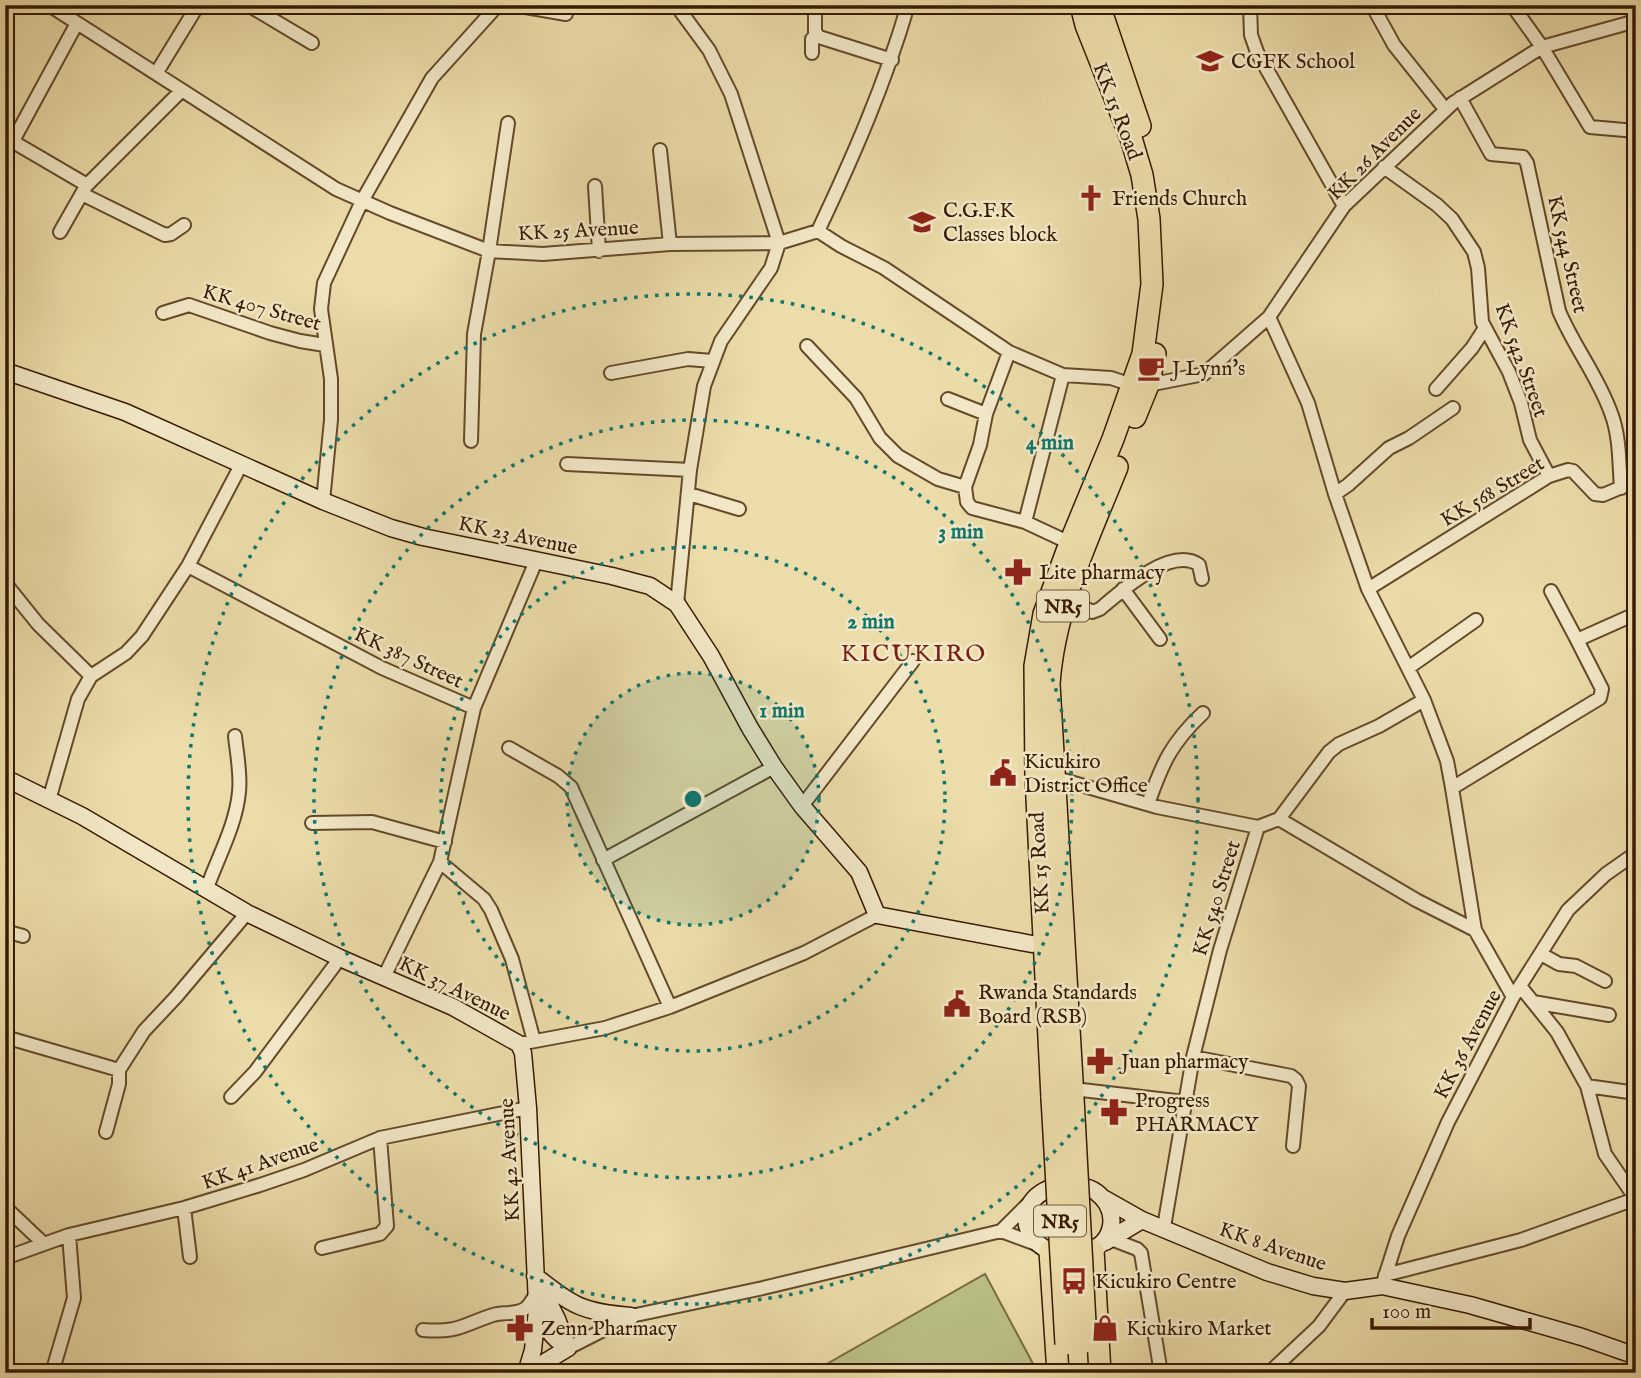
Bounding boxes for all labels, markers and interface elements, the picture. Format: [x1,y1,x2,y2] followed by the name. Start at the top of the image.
[1195,46,1225,76] school or university icon: CGFK School
[1231,49,1355,76] place label: CGFK School
[1086,59,1148,165] street label: KK 15 Road
[1322,101,1428,207] street label: KK 26 Avenue
[1076,183,1106,213] church icon: Friends Church
[1112,186,1247,213] place label: Friends Church
[1540,193,1593,316] street label: KK 544 Street
[943,198,1058,249] place label: C.G.F.K Classes block
[907,207,937,237] school or university icon: C.G.F.K Classes block
[517,215,640,248] street label: KK 25 Avenue
[199,279,324,338] street label: KK 407 Street
[1487,300,1554,421] street label: KK 542 Street
[1136,353,1166,383] cafe icon: J Lynn's
[1170,356,1245,383] place label: J Lynn's
[1026,430,1074,457] text: 4 min
[1436,451,1550,534] street label: KK 568 Street
[456,511,580,562] street label: KK 23 Avenue
[938,519,984,546] text: 3 min
[1003,557,1033,587] pharmacy icon: Lite pharmacy
[1039,560,1165,587] place label: Lite pharmacy
[1037,590,1089,622] road number: NR5
[847,609,895,636] text: 2 min
[349,621,467,695] street label: KK 387 Street
[841,639,987,670] district label: KICUKIRO
[759,698,805,725] text: 1 min
[1024,749,1148,800] place label: Kicukiro District Office
[988,758,1018,788] public building icon: Kicukiro District Office
[681,787,705,811] centre of rings
[1024,810,1057,915] street label: KK 15 Road
[1187,837,1248,960] street label: KK 540 Street
[394,951,515,1028] street label: KK 37 Avenue
[978,980,1137,1031] place label: Rwanda Standards Board (RSB)
[1428,985,1509,1104] street label: KK 36 Avenue
[942,989,972,1019] public building icon: Rwanda Standards Board (RSB)
[1085,1046,1115,1076] pharmacy icon: Juan pharmacy
[1119,1049,1249,1076] place label: Juan pharmacy
[1135,1088,1260,1139] place label: Progress PHARMACY
[494,1097,527,1222] street label: KK 42 Avenue
[1099,1097,1129,1127] pharmacy icon: Progress PHARMACY
[198,1132,323,1197] street label: KK 41 Avenue
[1034,1205,1086,1236] road number: NR5
[1215,1216,1330,1279] street label: KK 8 Avenue
[1059,1266,1089,1296] bus stop icon: Kicukiro Centre
[1095,1269,1237,1296] place label: Kicukiro Centre
[1372,1287,1529,1331] scale bar
[1382,1299,1431,1326] text: 100 m
[505,1313,535,1343] pharmacy icon: Zenn Pharmacy
[1090,1313,1120,1343] shop icon: Kicukiro Market
[541,1316,678,1343] place label: Zenn Pharmacy
[1126,1316,1272,1343] place label: Kicukiro Market

